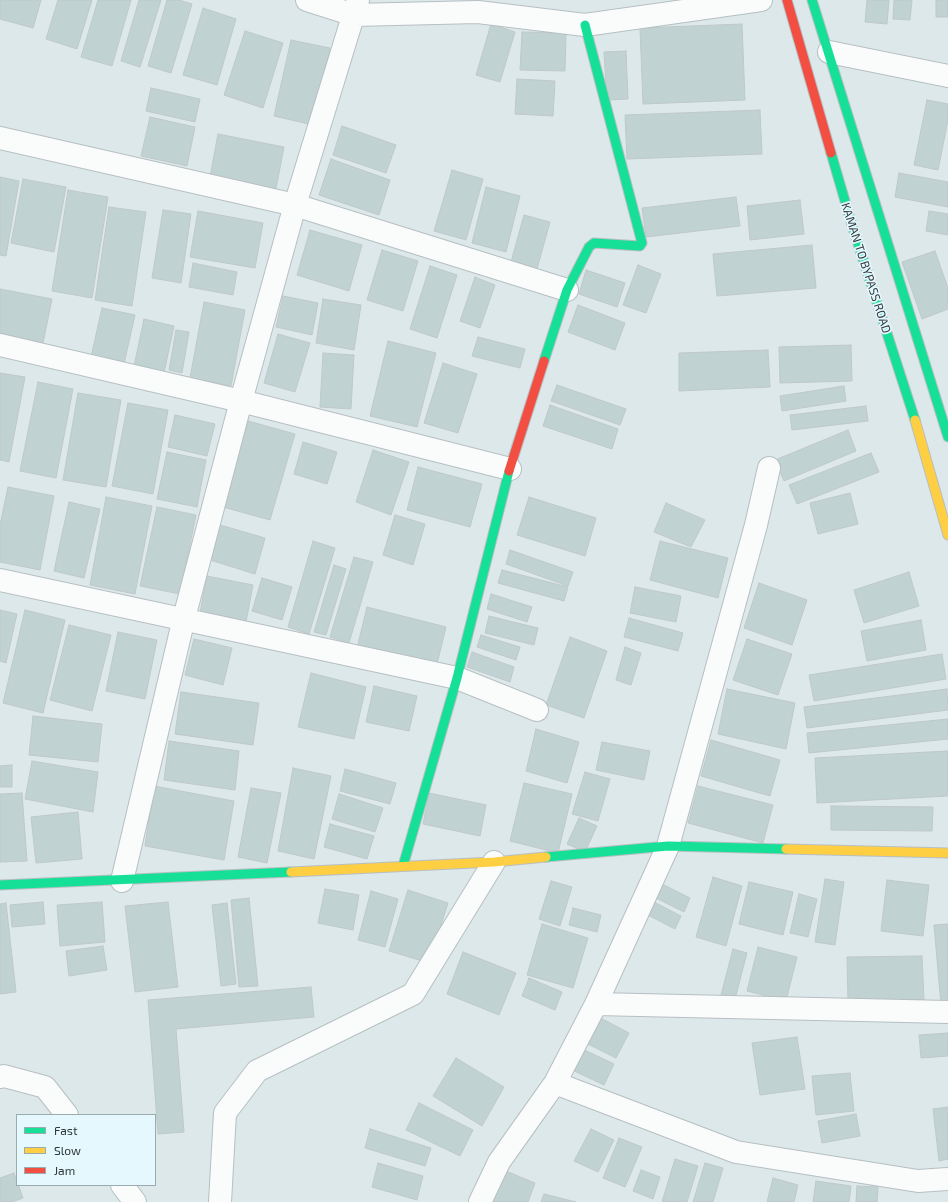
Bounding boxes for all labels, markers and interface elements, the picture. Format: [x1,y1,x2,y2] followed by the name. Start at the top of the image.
[838,201,894,335] street label: KAMAN TO BYPASS ROAD
[16,1114,156,1186] legend
[54,1123,77,1137] text: Fast
[54,1143,81,1157] text: Slow
[54,1163,75,1177] text: Jam

